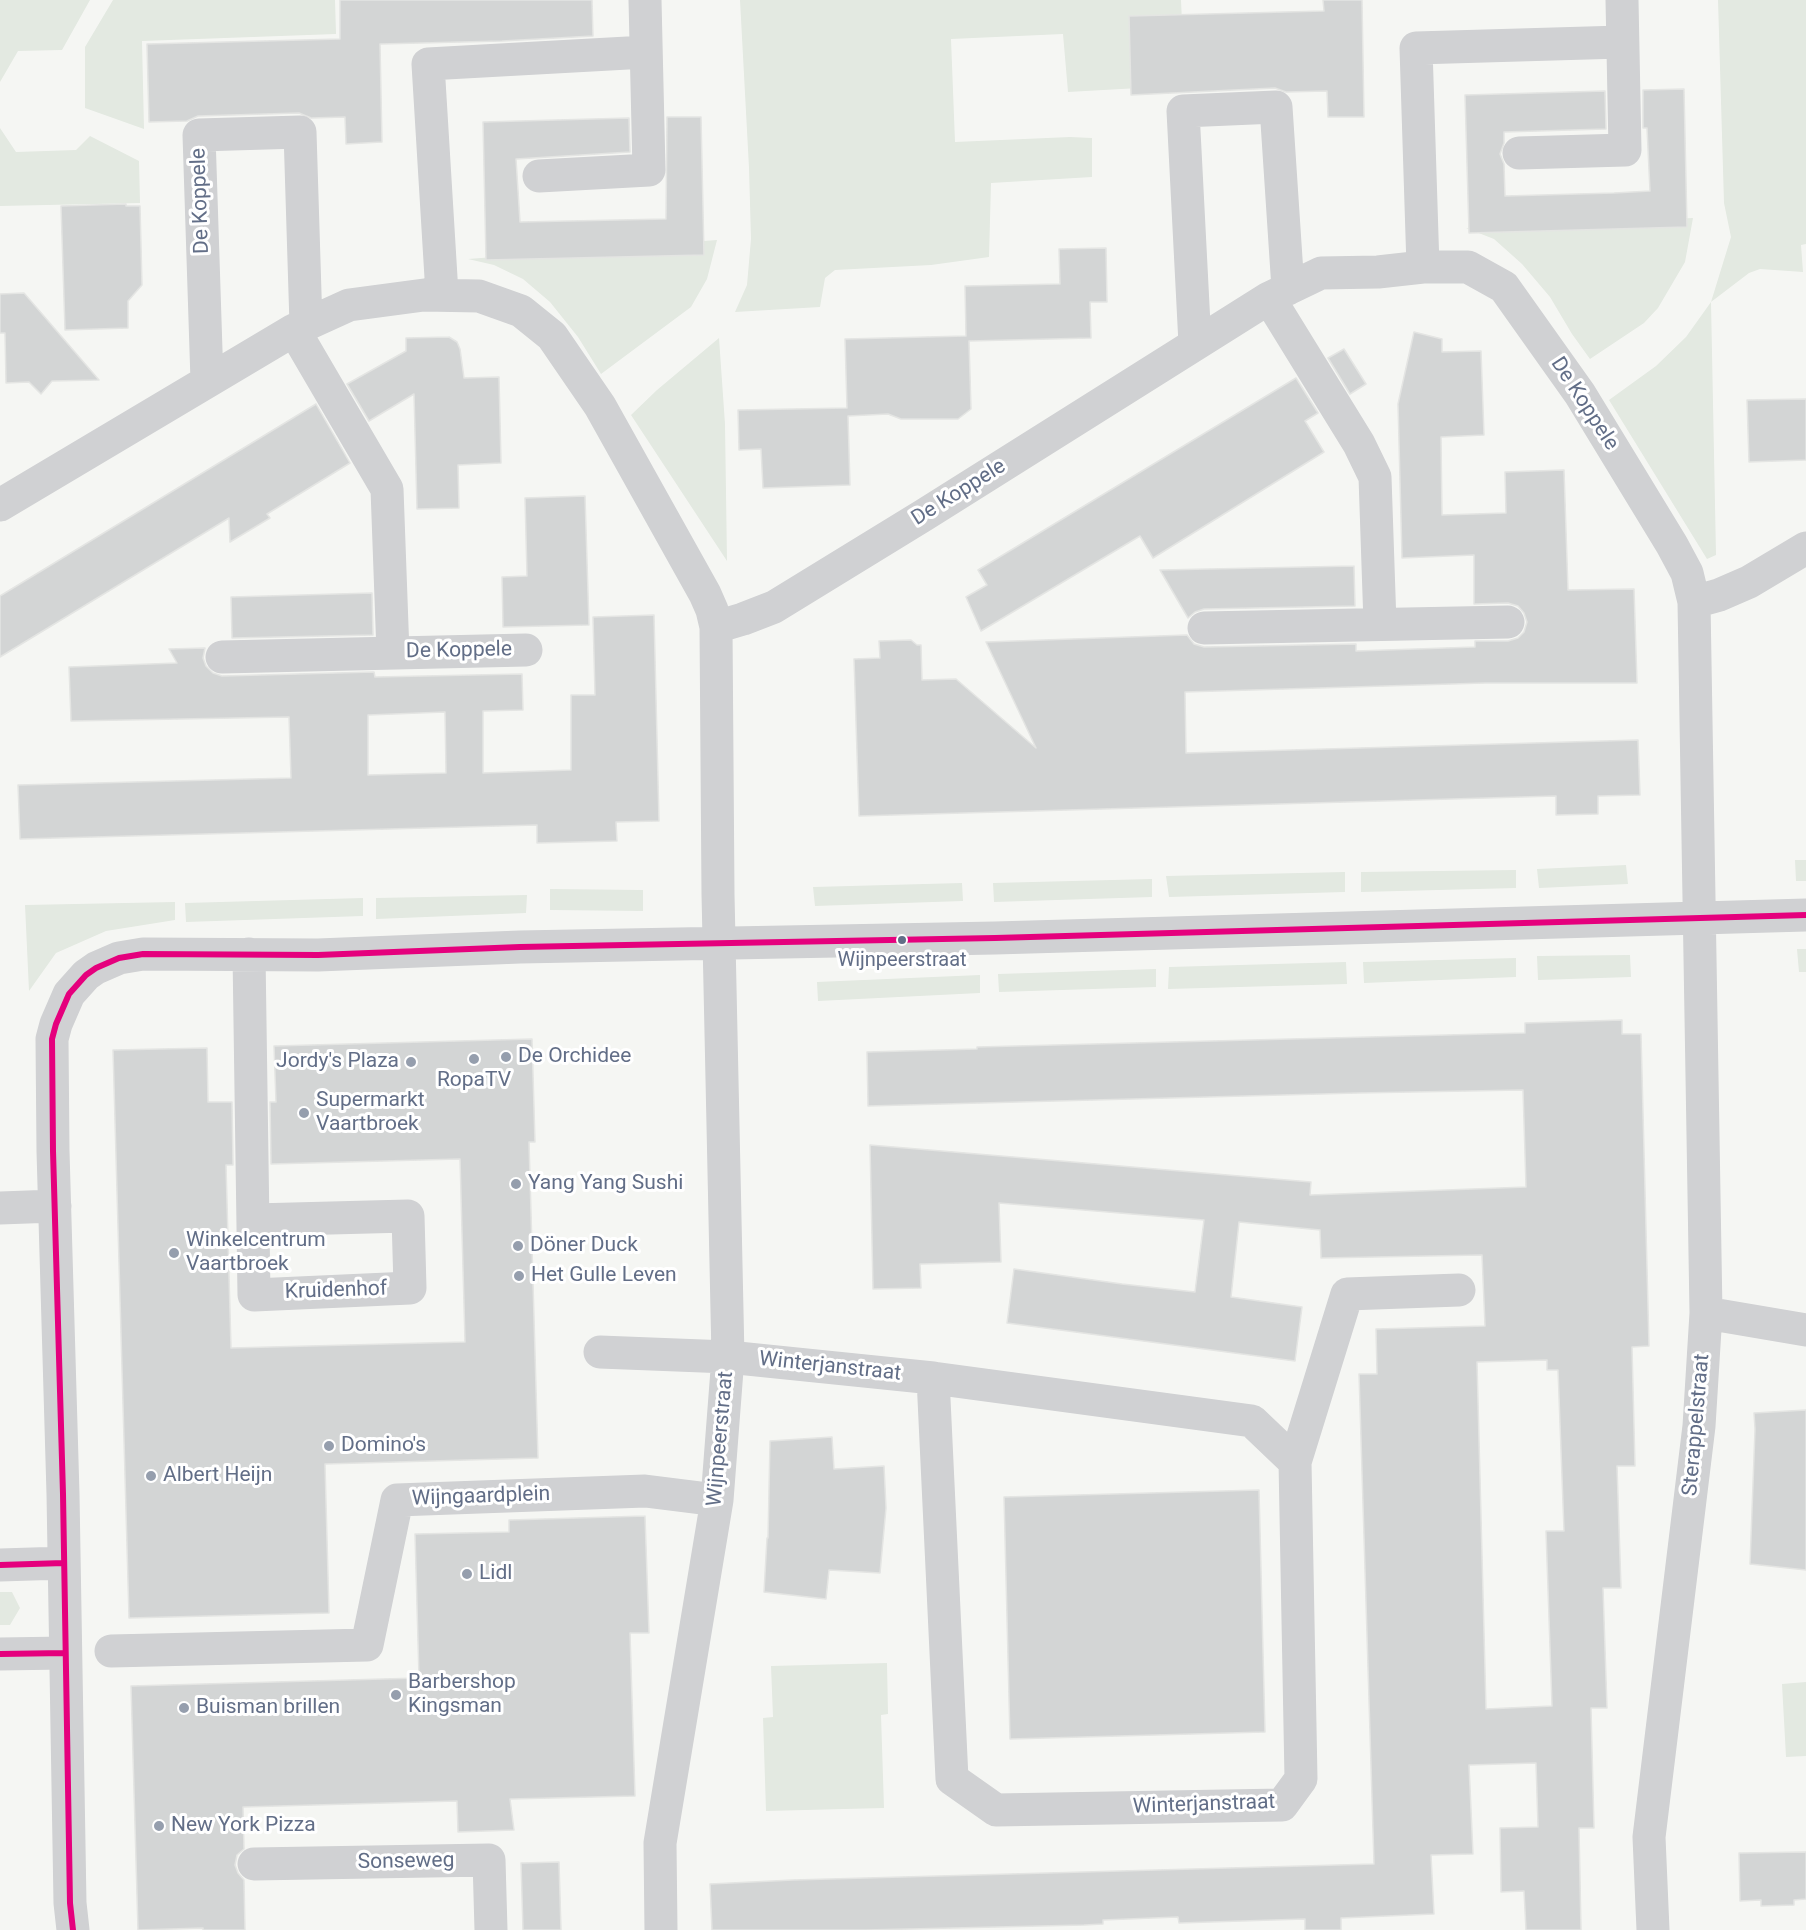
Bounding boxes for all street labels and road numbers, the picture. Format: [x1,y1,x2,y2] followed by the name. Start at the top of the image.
[187,148,215,254] street label: De Koppele
[1545,353,1623,455] street label: De Koppele
[907,454,1011,532] street label: De Koppele
[406,637,512,665] street label: De Koppele
[284,1277,388,1305] street label: Kruidenhof
[758,1347,902,1387] street label: Winterjanstraat
[1678,1353,1716,1497] street label: Sterappelstraat
[703,1370,739,1508] street label: Wijnpeerstraat
[411,1482,551,1512] street label: Wijngaardplein
[1132,1790,1276,1820] street label: Winterjanstraat
[357,1849,455,1875] street label: Sonseweg

